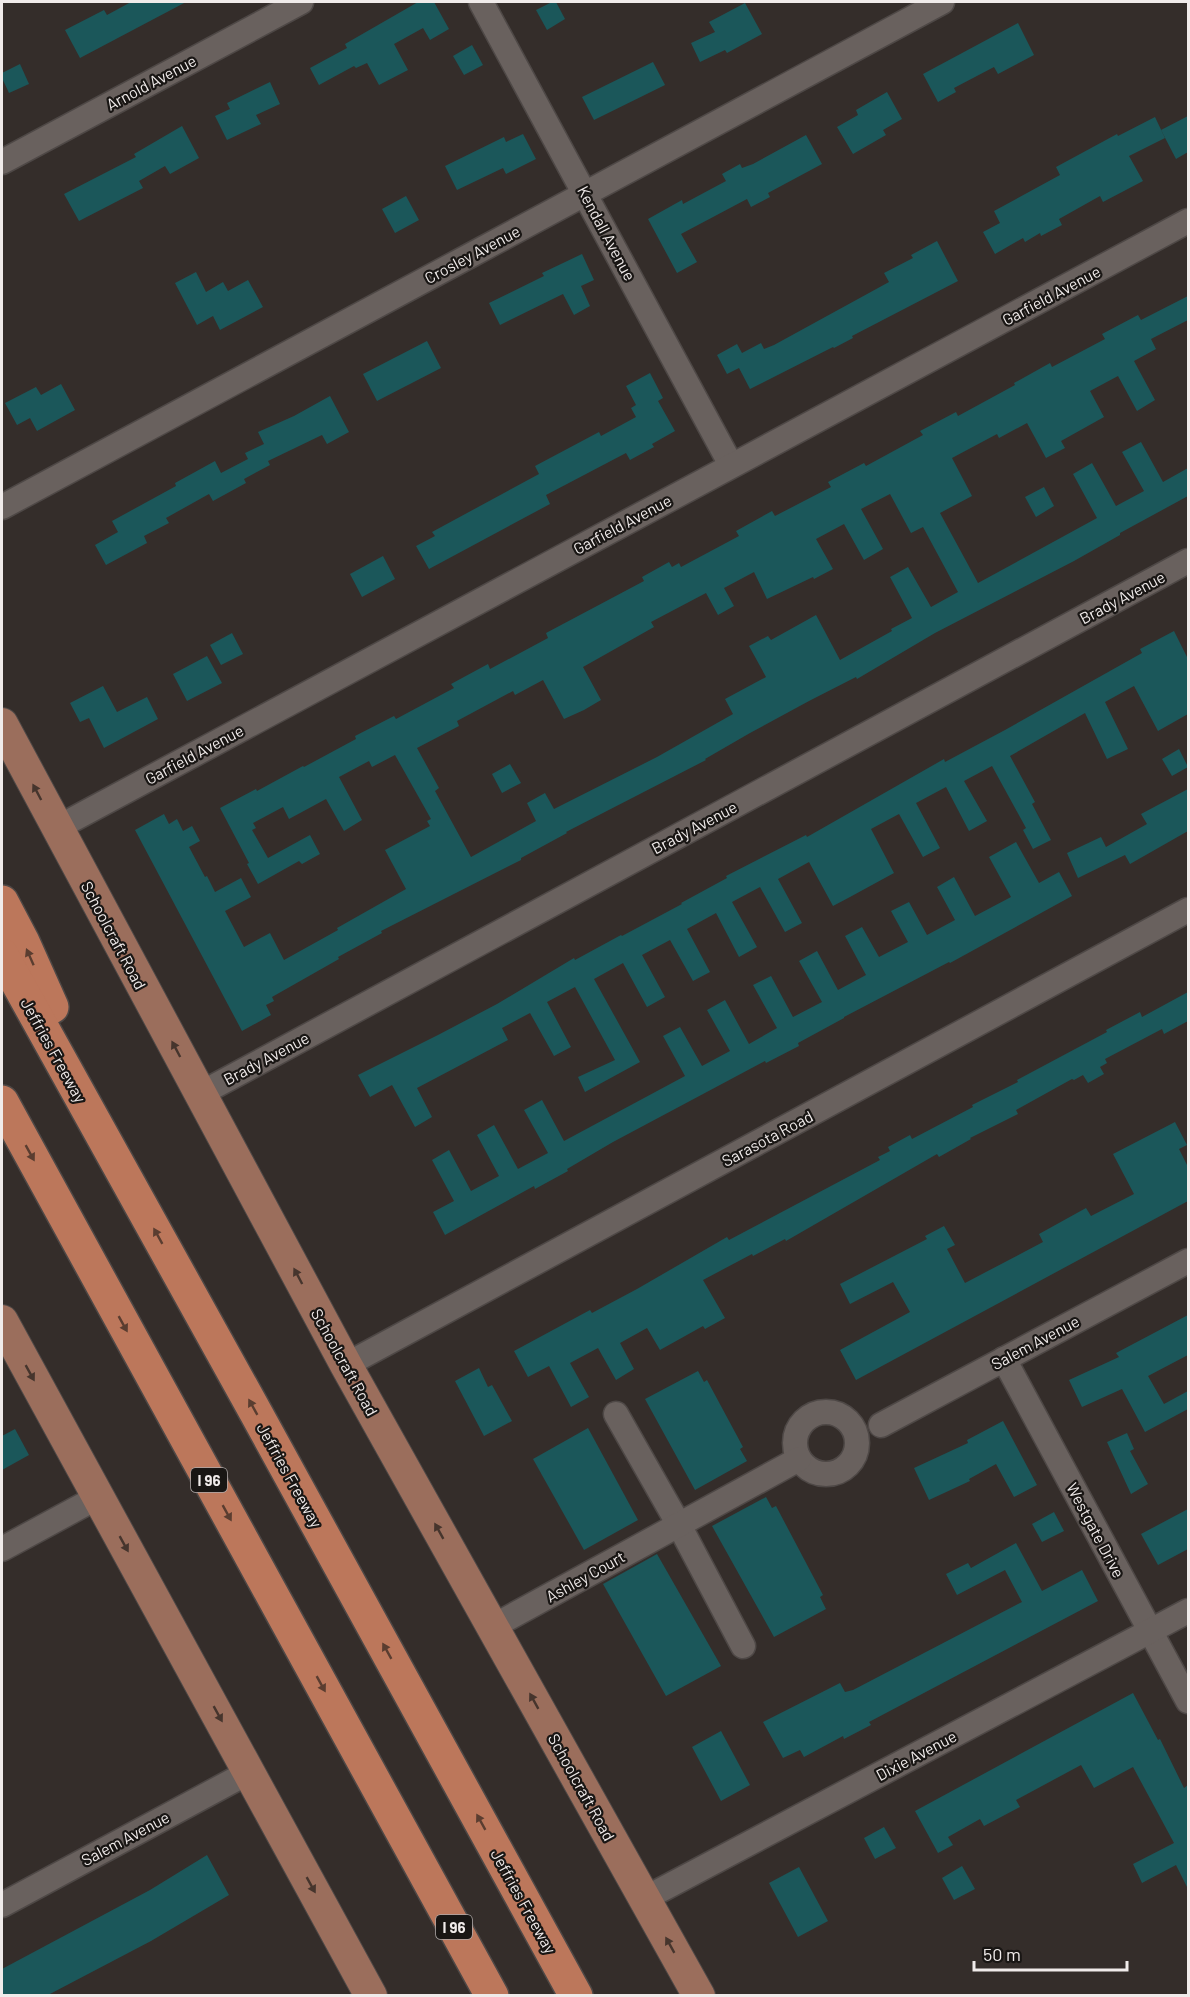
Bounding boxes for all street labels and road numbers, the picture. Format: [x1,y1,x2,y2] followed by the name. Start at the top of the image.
[103,50,199,114] street label: Arnold Avenue
[574,182,640,284] street label: Kendall Avenue
[421,221,523,287] street label: Crosley Avenue
[999,261,1103,329] street label: Garfield Avenue
[570,490,674,558] street label: Garfield Avenue
[1076,567,1168,627] street label: Brady Avenue
[142,720,246,788] street label: Garfield Avenue
[648,797,740,857] street label: Brady Avenue
[78,878,150,992] street label: Schoolcraft Road
[17,994,91,1106] street label: Jeffries Freeway
[220,1028,312,1088] street label: Brady Avenue
[718,1106,816,1170] street label: Sarasota Road
[308,1305,382,1419] street label: Schoolcraft Road
[988,1311,1082,1373] street label: Salem Avenue
[253,1419,327,1531] street label: Jeffries Freeway
[191,1468,227,1492] road number: I 96
[1063,1479,1129,1581] street label: Westgate Drive
[542,1546,628,1606] street label: Ashley Court
[873,1726,959,1784] street label: Dixie Avenue
[545,1730,619,1844] street label: Schoolcraft Road
[78,1807,172,1869] street label: Salem Avenue
[487,1845,561,1957] street label: Jeffries Freeway
[436,1915,472,1939] road number: I 96

